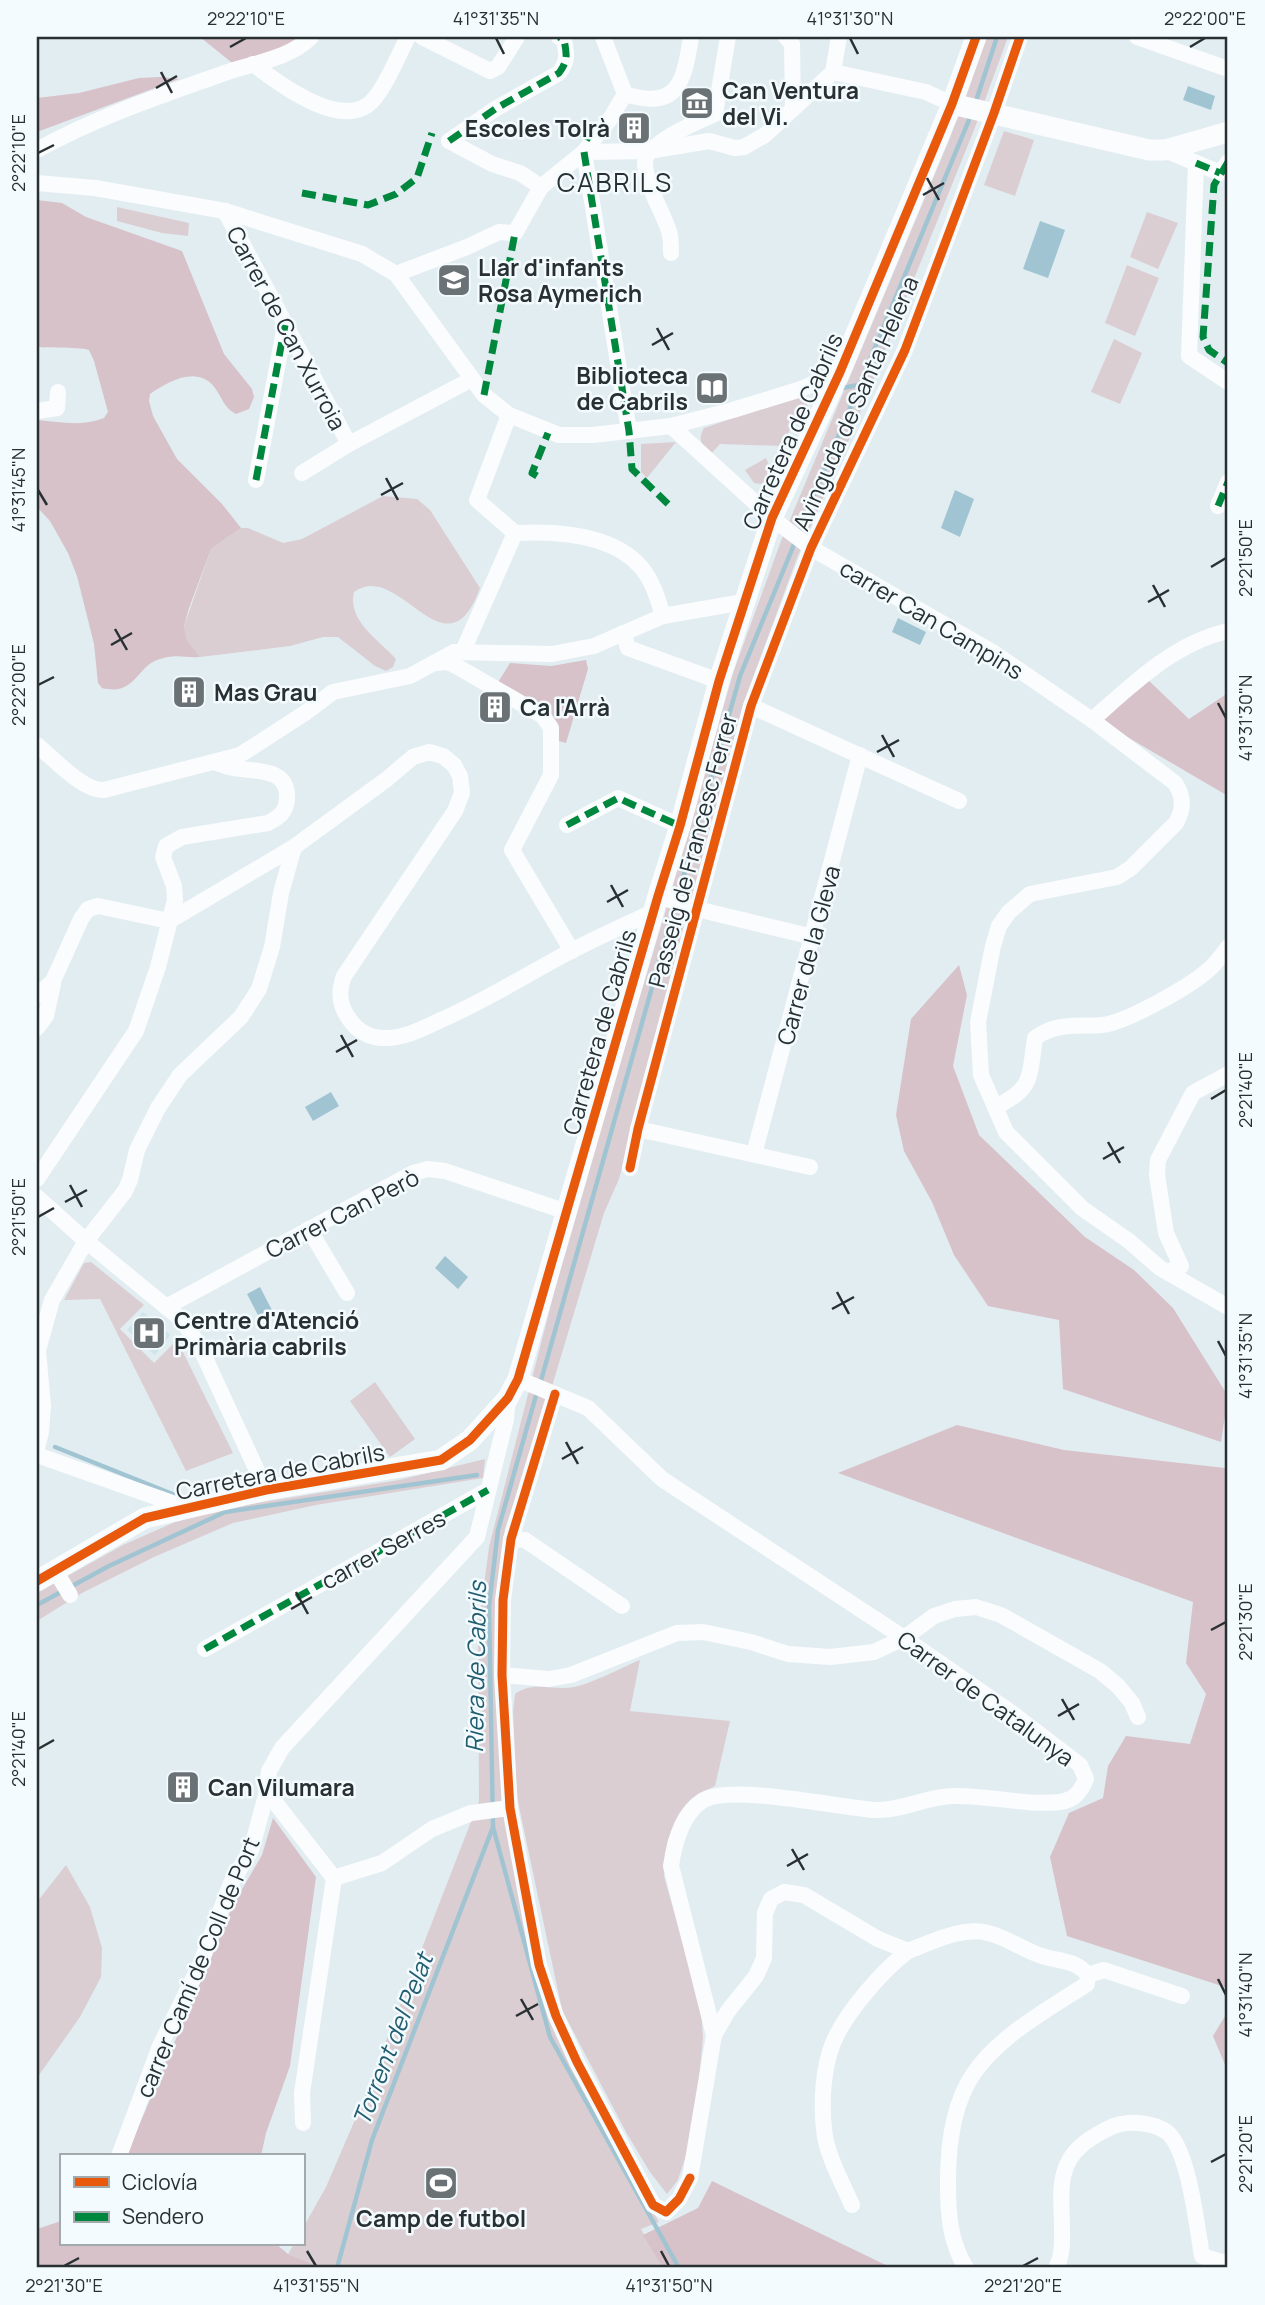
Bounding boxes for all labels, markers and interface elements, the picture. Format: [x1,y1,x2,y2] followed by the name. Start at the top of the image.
[207,6,285,30] text: 2°22'10"E
[453,6,539,30] text: 41°31'35"N
[807,6,893,30] text: 41°31'30"N
[1164,6,1246,30] text: 2°22'00"E
[722,74,859,132] place label: Can Ventura del Vi.
[678,84,716,122] museum icon: Can Ventura del Vi.
[615,109,653,147] building icon: Escoles Tolrà
[465,112,610,144] place label: Escoles Tolrà
[6,114,30,192] text: 2°22'10"E
[557,164,673,200] district label: CABRILS
[220,220,354,436] street label: Carrer de Can Xurroia
[478,251,642,309] place label: Llar d'infants Rosa Aymerich
[435,261,473,299] school or university icon: Llar d'infants Rosa Aymerich
[784,271,926,535] street label: Avinguda de Santa Helena
[734,328,850,534] street label: Carretera de Cabrils
[576,359,688,417] place label: Biblioteca de Cabrils
[693,369,731,407] library icon: Biblioteca de Cabrils
[6,448,30,532] text: 41°31'45"N
[1233,519,1257,597] text: 2°21'50"E
[834,551,1030,687] street label: carrer Can Campins
[6,644,30,726] text: 2°22'00"E
[170,673,208,711] building icon: Mas Grau
[1233,675,1257,761] text: 41°31'30"N
[214,676,317,708] place label: Mas Grau
[476,688,514,726] building icon: Ca l'Arrà
[520,691,610,723] place label: Ca l'Arrà
[640,709,744,991] street label: Passeig de Francesc Ferrer
[769,862,847,1048] street label: Carrer de la Gleva
[554,926,644,1138] street label: Carretera de Cabrils
[1233,1052,1257,1128] text: 2°21'40"E
[260,1161,424,1265] street label: Carrer Can Però
[6,1178,30,1256] text: 2°21'50"E
[174,1304,359,1362] place label: Centre d'Atenció Primària cabrils
[1233,1313,1257,1399] text: 41°31'35"N
[130,1314,168,1352] hospital icon: Centre d'Atenció Primària cabrils
[173,1435,387,1507] street label: Carretera de Cabrils
[315,1502,451,1596] street label: carrer Serres
[457,1579,493,1753] water label: Riera de Cabrils
[1233,1583,1257,1661] text: 2°21'30"E
[891,1623,1081,1773] street label: Carrer de Catalunya
[6,1711,30,1787] text: 2°21'40"E
[164,1768,202,1806] building icon: Can Vilumara
[208,1771,355,1803] place label: Can Vilumara
[127,1832,267,2102] street label: carrer Camí de Coll de Port
[344,1946,441,2130] water label: Torrent del Pelat
[1233,1952,1257,2038] text: 41°31'40"N
[1233,2115,1257,2193] text: 2°21'20"E
[60,2154,304,2246] legend
[422,2164,460,2202] sports icon: Camp de futbol
[122,2168,197,2196] text: Ciclovía
[122,2202,204,2230] text: Sendero
[356,2202,526,2234] place label: Camp de futbol
[25,2273,103,2297] text: 2°21'30"E
[273,2273,359,2297] text: 41°31'55"N
[625,2273,713,2297] text: 41°31'50"N
[984,2273,1062,2297] text: 2°21'20"E

